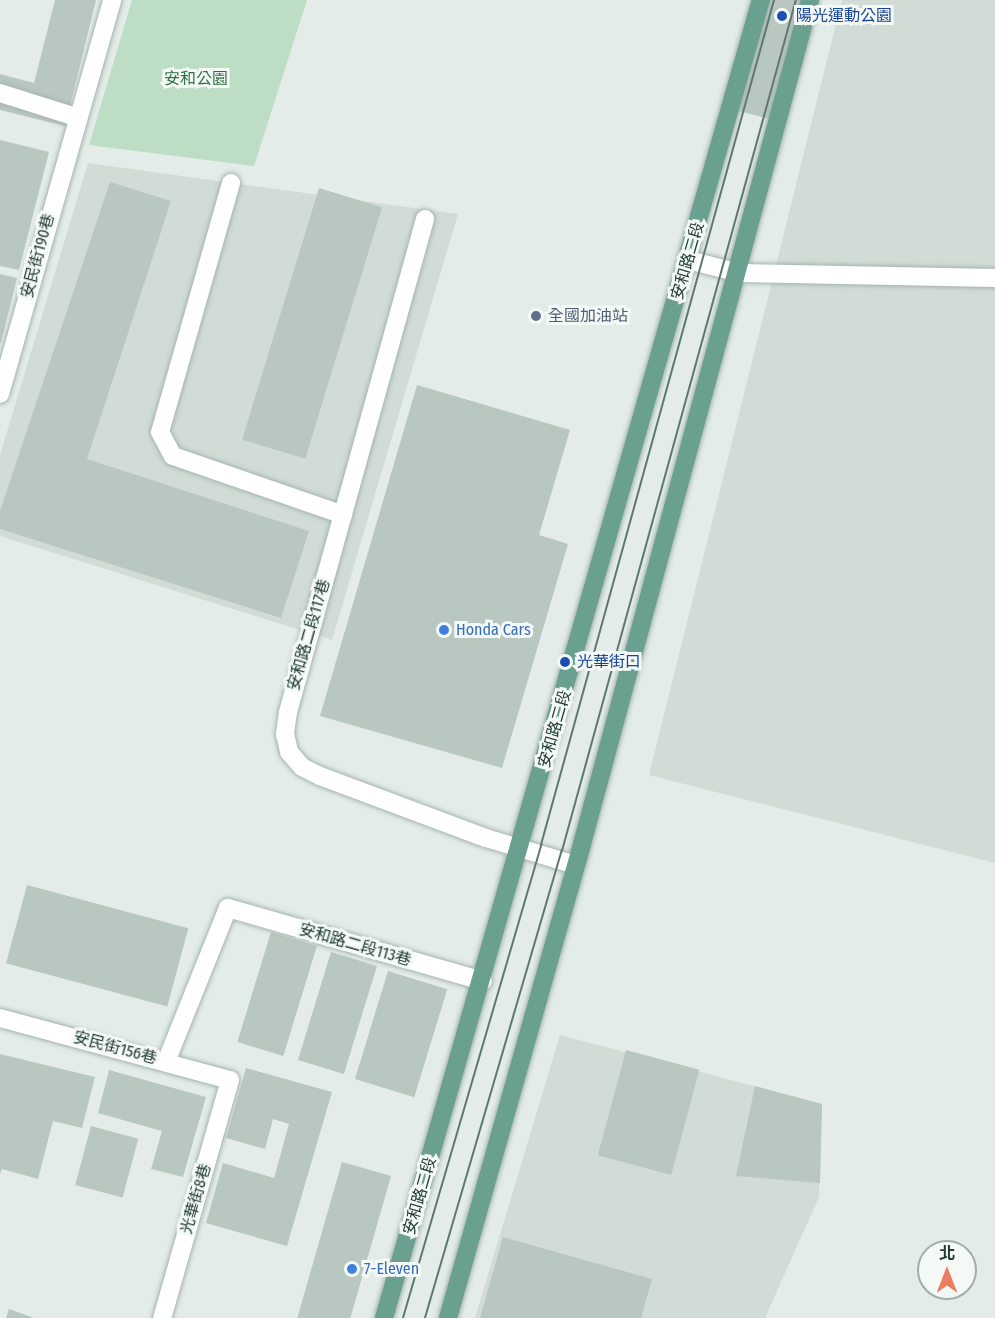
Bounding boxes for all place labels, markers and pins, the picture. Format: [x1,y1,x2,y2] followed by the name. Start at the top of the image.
[796,6,892,26] place label: 陽光運動公園
[773,7,791,25] marker: 陽光運動公園
[548,306,628,326] place label: 全國加油站
[529,309,543,323] marker: 全國加油站
[456,620,531,640] place label: Honda Cars
[437,623,451,637] marker: Honda Cars
[577,652,641,672] place label: 光華街口
[558,655,572,669] marker: 光華街口
[364,1259,419,1279] place label: 7-Eleven
[345,1262,359,1276] marker: 7-Eleven

